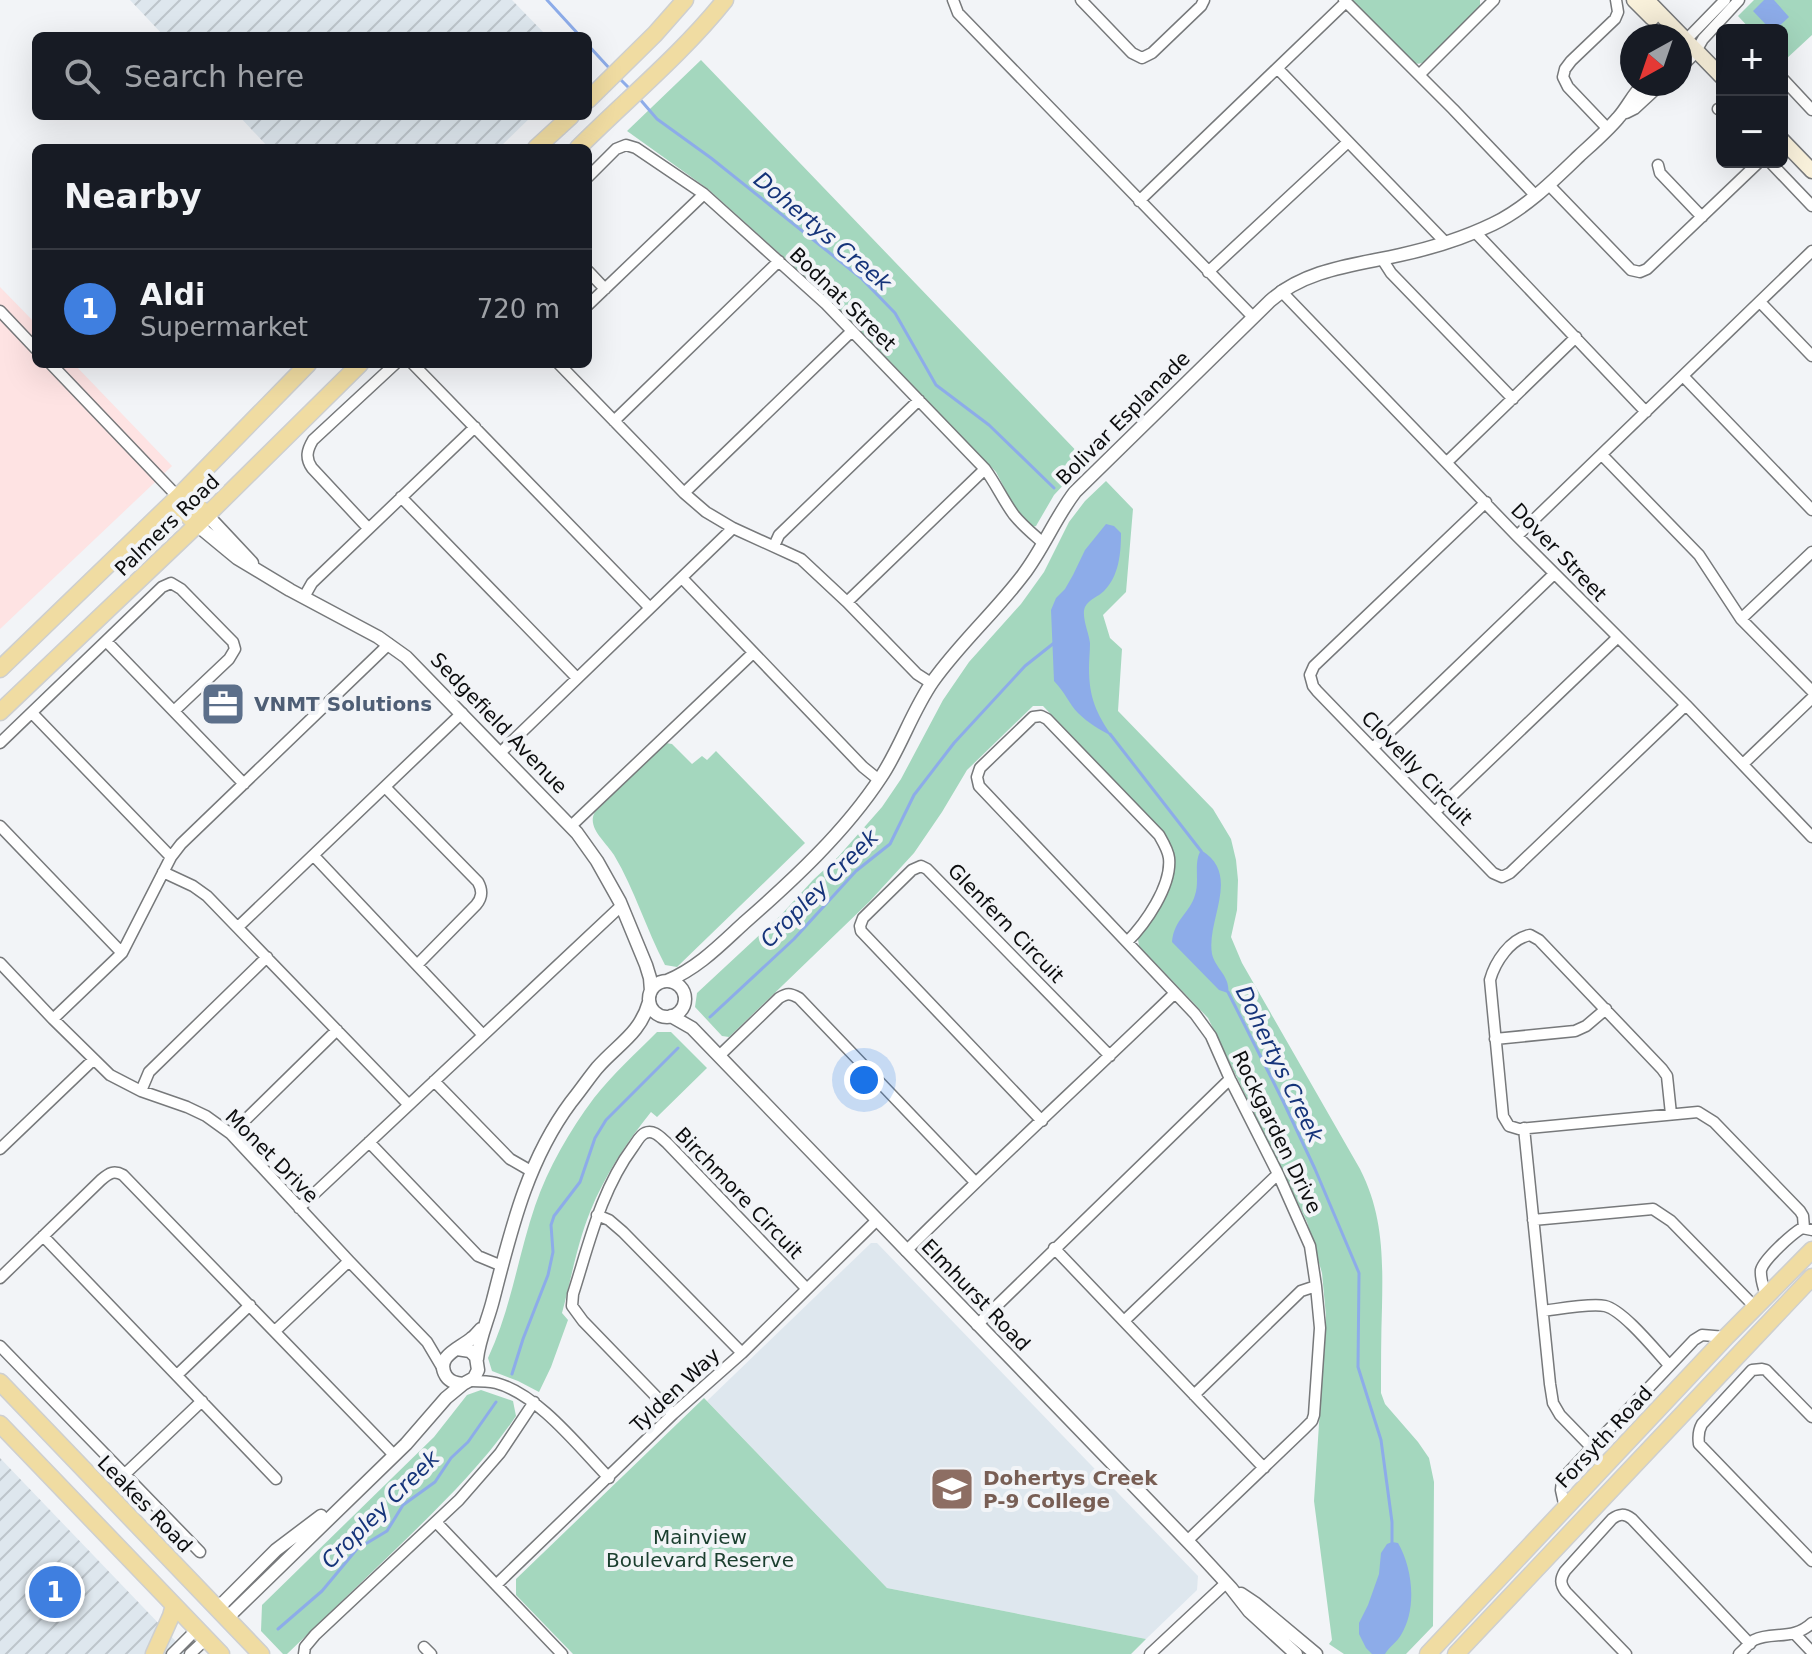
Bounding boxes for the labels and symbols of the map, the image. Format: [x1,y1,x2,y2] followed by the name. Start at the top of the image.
[1620,24,1692,96] north arrow
[749,167,897,297] water label: Dohertys Creek
[785,242,901,356] street label: Bodnat Street
[1051,346,1195,490] street label: Bolivar Esplanade
[110,469,224,581] street label: Palmers Road
[1506,498,1612,606] street label: Dover Street
[426,648,572,798] street label: Sedgefield Avenue
[199,680,247,728] office icon: VNMT Solutions
[254,692,432,716] place label: VNMT Solutions
[1356,706,1478,830] street label: Clovelly Circuit
[755,824,884,952] water label: Cropley Creek
[943,858,1069,988] street label: Glenfern Circuit
[1231,982,1329,1148] water label: Dohertys Creek
[1227,1047,1327,1217] street label: Rockgarden Drive
[844,1060,884,1100] your location
[220,1104,324,1208] street label: Monet Drive
[670,1122,808,1264] street label: Birchmore Circuit
[917,1234,1035,1356] street label: Elmhurst Road
[625,1343,725,1438] street label: Tylden Way
[1551,1381,1657,1493] street label: Forsyth Road
[316,1445,445,1573] water label: Cropley Creek
[93,1451,197,1557] street label: Leakes Road
[928,1465,976,1513] school or university icon: Dohertys Creek P-9 College
[983,1466,1158,1513] place label: Dohertys Creek P-9 College
[606,1525,794,1572] park label: Mainview Boulevard Reserve
[29,1562,81,1622] pin: 1

